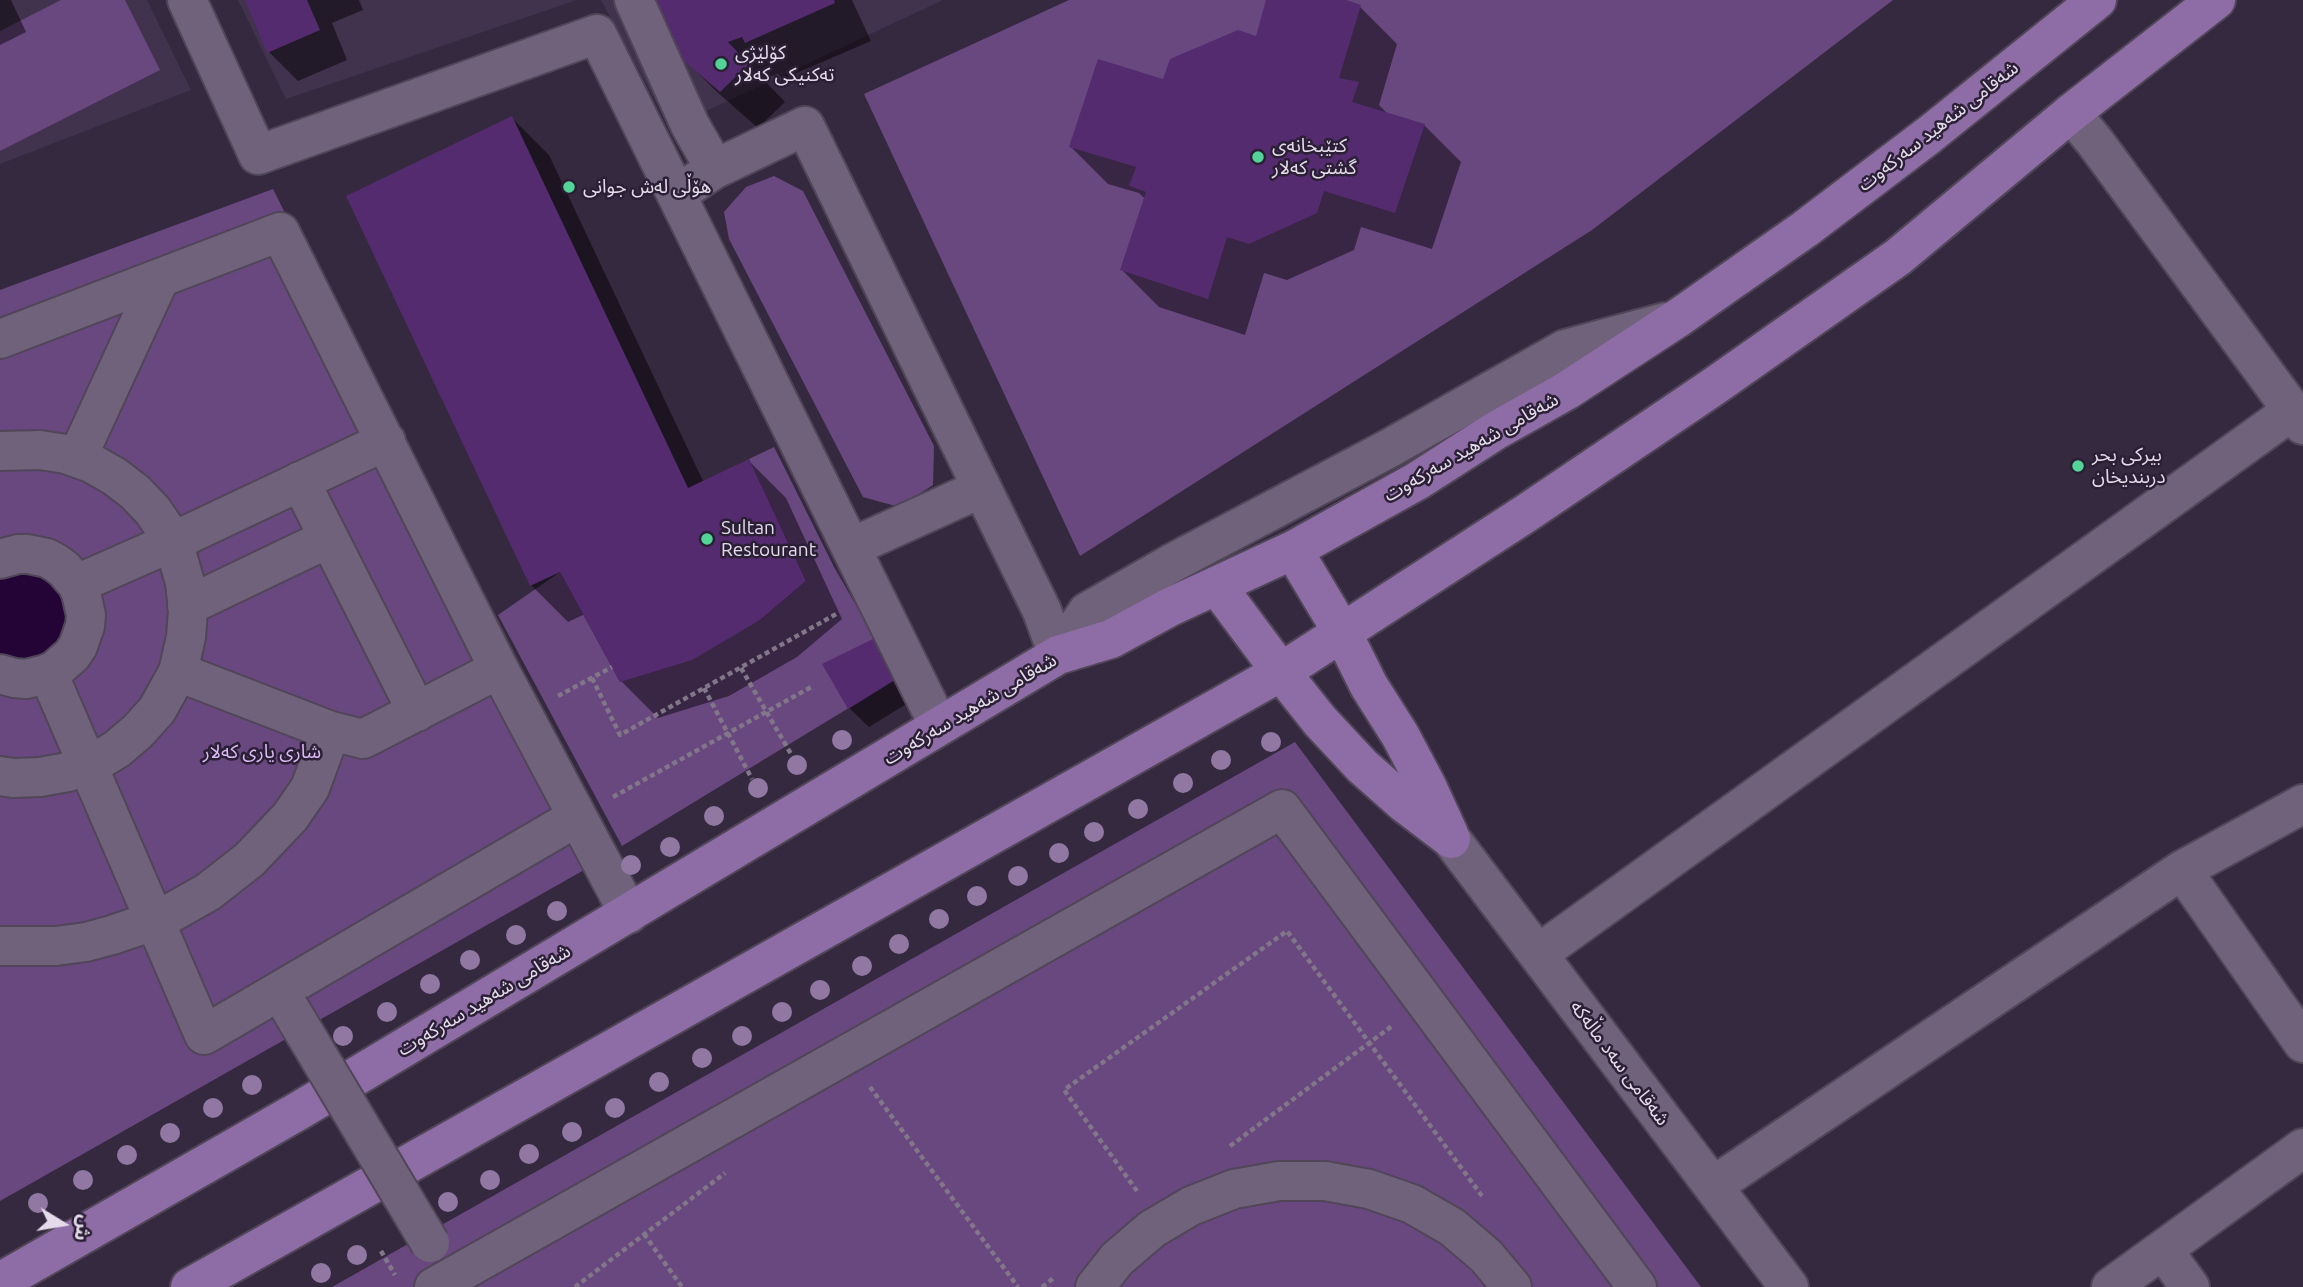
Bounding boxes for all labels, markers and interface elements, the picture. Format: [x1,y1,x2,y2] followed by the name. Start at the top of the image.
[735,42,834,86] place label: کۆلێژی تەکنیکی کەلار
[713,56,729,72] marker: کۆلێژی تەکنیکی کەلار
[1853,56,2023,196] street label: شەقامی شەهید سەرکەوت
[1272,135,1356,179] place label: کتێبخانەی گشتی کەلار
[1250,149,1266,165] marker: کتێبخانەی گشتی کەلار
[583,176,711,198] place label: هۆڵی لەش جوانی
[561,179,577,195] marker: هۆڵی لەش جوانی
[1380,388,1562,506] street label: شەقامی شەهید سەرکەوت
[2092,444,2166,488] place label: بيركى بحر دربنديخان
[2070,458,2086,474] marker: بيركى بحر دربنديخان
[721,517,816,561] place label: Sultan Restourant
[699,531,715,547] marker: Sultan Restourant
[879,648,1061,770] street label: شەقامی شەهید سەرکەوت
[203,741,321,763] park label: شاری یاری کەلار
[393,939,575,1061] street label: شەقامی شەهید سەرکەوت
[1566,996,1674,1130] street label: شەقامی سەد ماڵەکە
[28,1189,98,1259] north arrow
[70,1213,97,1243] text: ش

